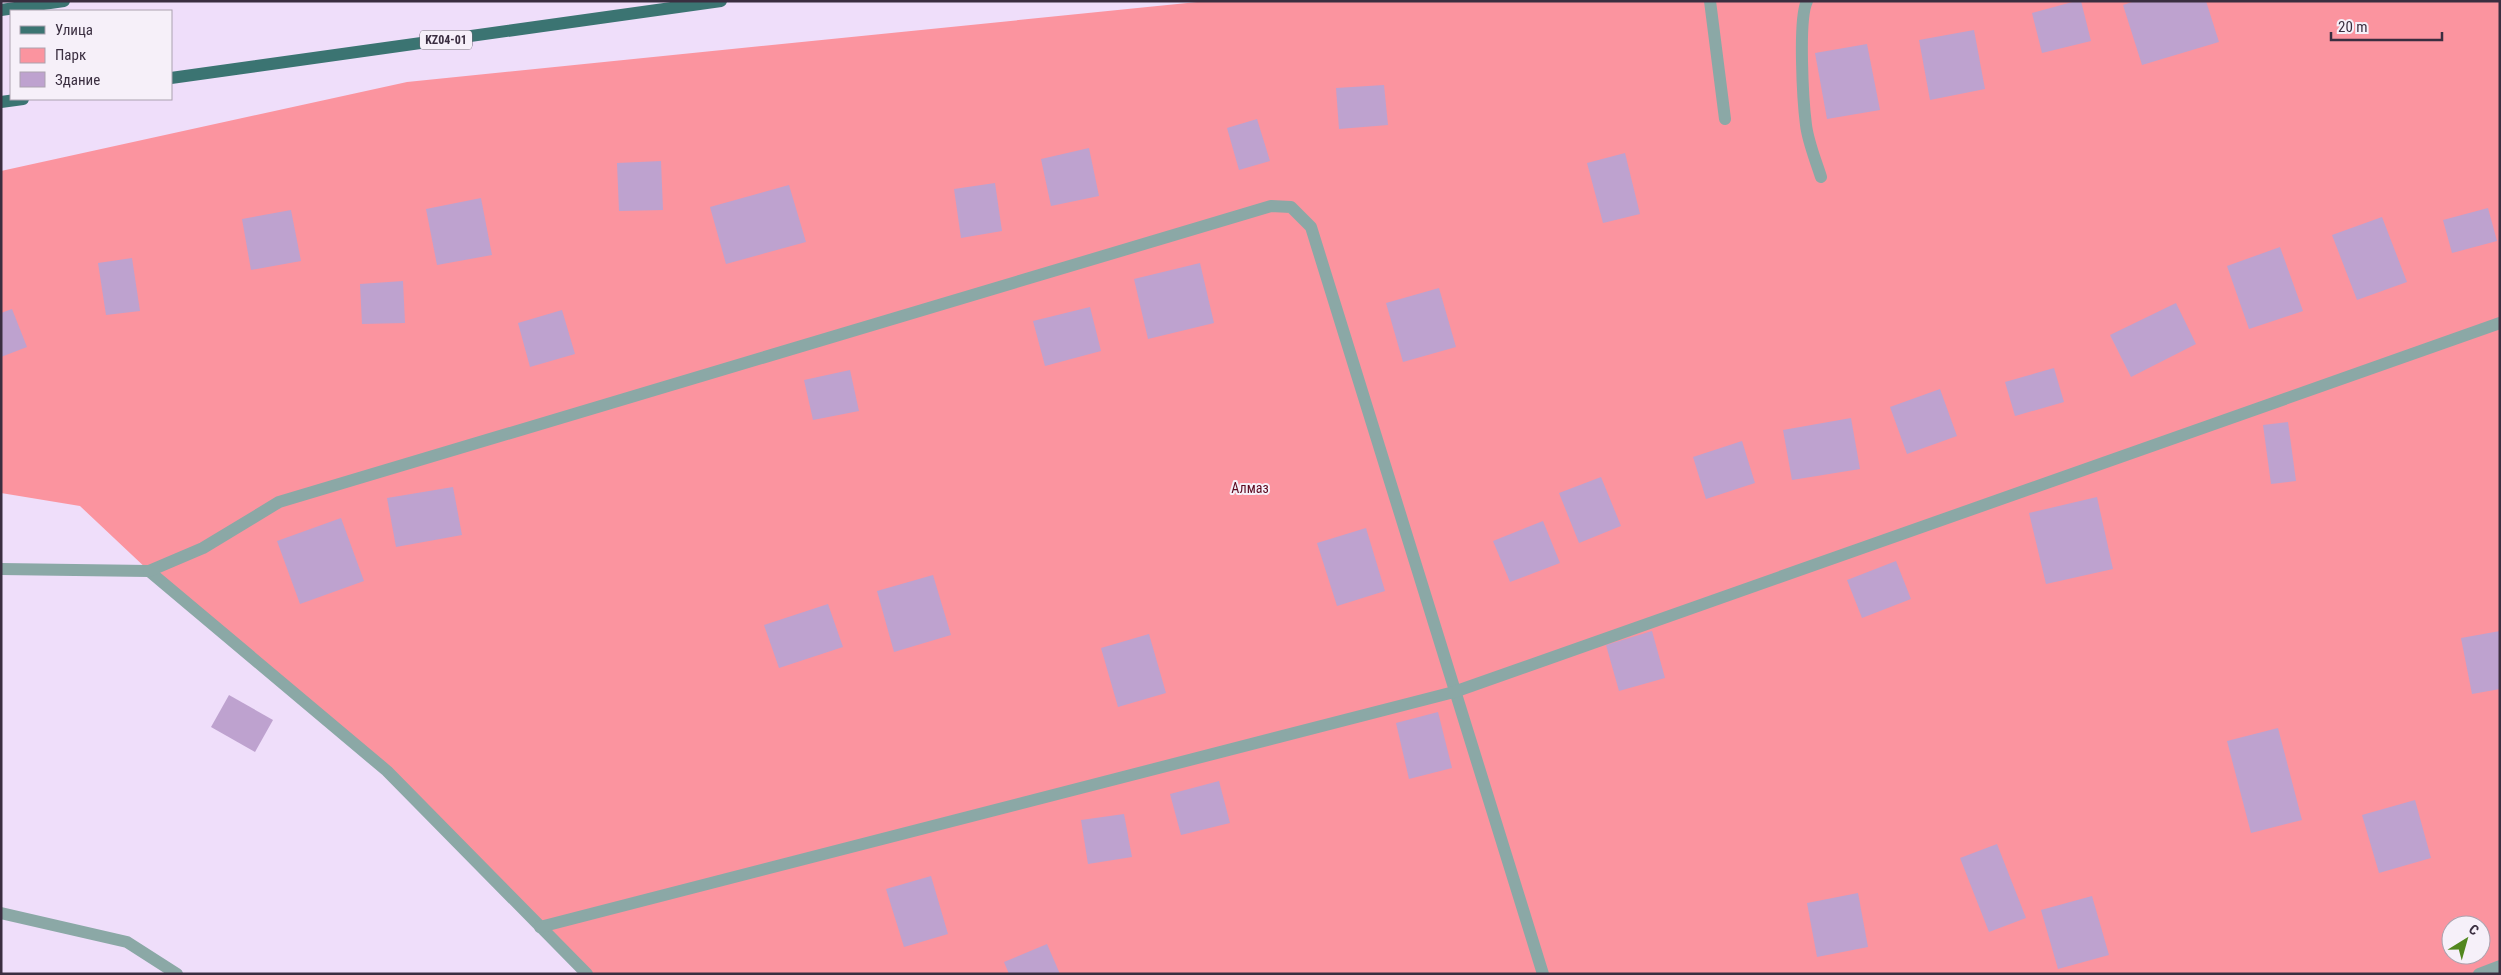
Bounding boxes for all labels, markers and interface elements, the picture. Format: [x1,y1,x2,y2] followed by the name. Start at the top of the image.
[10,10,172,100] legend
[2331,10,2442,42] scale bar
[2338,18,2368,36] text: 20 m
[55,21,93,39] text: Улица
[420,30,472,50] road number: KZ04-01
[55,46,86,64] text: Парк
[55,71,100,89] text: Здание
[1231,480,1269,496] park label: Алмаз
[2441,915,2491,965] north arrow
[2466,921,2482,938] text: С

